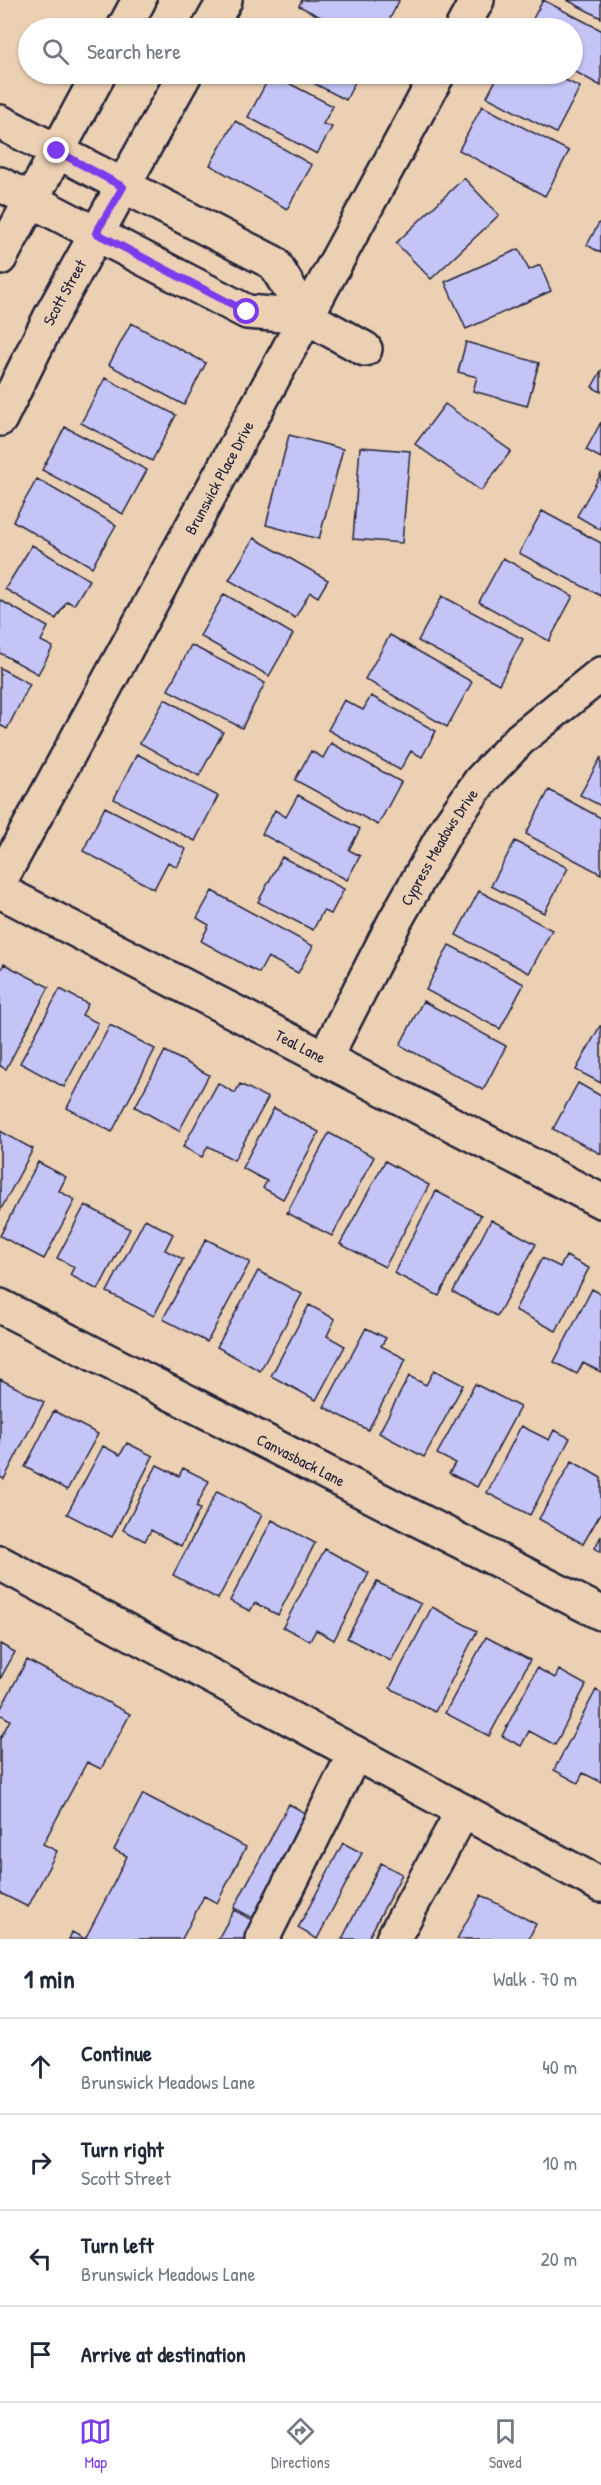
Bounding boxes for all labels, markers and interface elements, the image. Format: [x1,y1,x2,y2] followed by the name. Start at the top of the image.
[18,18,583,84] search box
[39,35,72,68] icon: search
[87,36,181,66] text: Search here
[43,137,69,163] route end
[37,255,91,329] street label: Scott Street
[233,298,259,324] route start
[179,416,259,538] street label: Brunswick Place Drive
[395,783,483,909] street label: Cypress Meadows Drive
[271,1024,330,1068] street label: Teal Lane
[253,1428,349,1492] street label: Canvasback Lane
[24,1961,75,1996] text: 1 min
[493,1965,577,1992] text: Walk · 70 m
[81,2038,152,2068] text: Continue
[24,2050,57,2083] icon: ahead
[542,2053,577,2080] text: 40 m
[81,2068,255,2095] text: Brunswick Meadows Lane
[81,2134,164,2164] text: Turn right
[24,2146,57,2179] icon: right
[543,2149,577,2176] text: 10 m
[81,2164,171,2191] text: Scott Street
[81,2230,154,2260] text: Turn left
[24,2242,57,2275] icon: left
[540,2245,577,2272] text: 20 m
[81,2260,255,2287] text: Brunswick Meadows Lane
[24,2338,57,2371] icon: arrive
[81,2339,246,2369] text: Arrive at destination
[79,2415,112,2473] tab: Map
[271,2415,330,2473] tab: Directions
[489,2415,522,2473] tab: Saved

